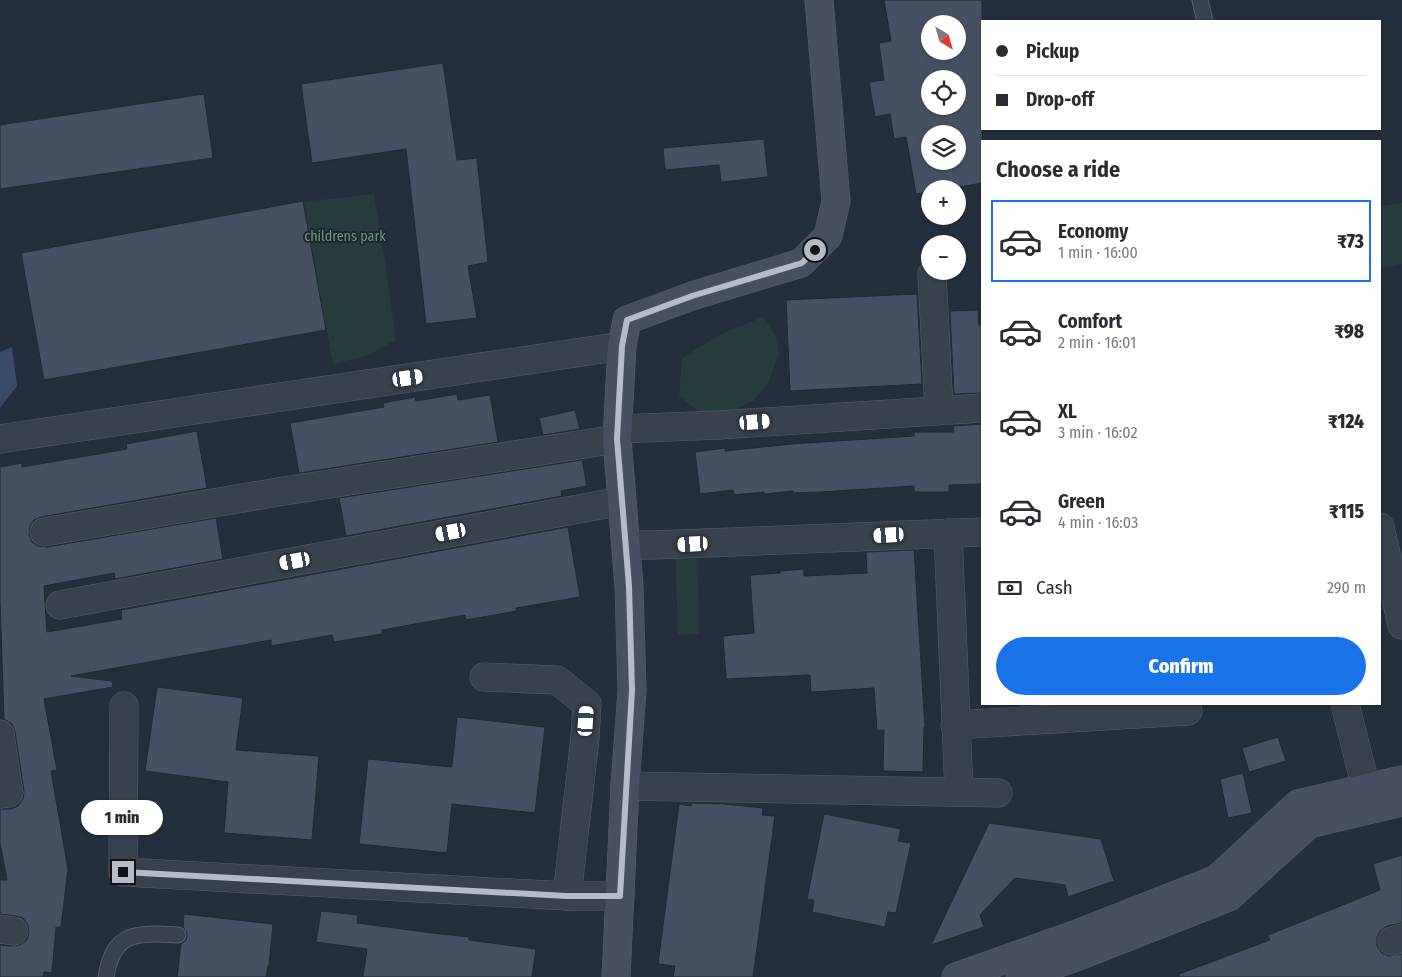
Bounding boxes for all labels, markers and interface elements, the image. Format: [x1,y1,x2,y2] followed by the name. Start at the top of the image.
[921,15,966,60] north arrow
[921,15,966,280] map controls
[1026,40,1079,63] text: Pickup
[921,70,966,115] button: locate
[1026,88,1094,111] text: Drop-off
[921,125,966,170] button: layers
[996,156,1120,183] text: Choose a ride
[921,180,966,225] button: +
[998,219,1043,264] icon: car
[1058,220,1128,243] text: Economy
[304,228,386,245] park label: childrens park
[1337,230,1364,253] text: ₹73
[921,235,966,280] button: −
[804,239,826,261] route start
[1058,243,1138,262] text: 1 min · 16:00
[998,309,1043,354] icon: car
[1058,310,1122,333] text: Comfort
[1334,320,1364,343] text: ₹98
[1058,333,1136,352] text: 2 min · 16:01
[392,368,423,388] car
[998,399,1043,444] icon: car
[1058,400,1077,423] text: XL
[1328,410,1364,433] text: ₹124
[739,413,770,431] car
[1058,423,1137,442] text: 3 min · 16:02
[998,489,1043,534] icon: car
[1058,490,1105,513] text: Green
[1329,500,1364,523] text: ₹115
[1058,513,1138,532] text: 4 min · 16:03
[434,522,467,542] car
[873,527,904,543] car
[677,536,708,552] car
[278,551,311,571] car
[996,574,1024,602] icon: cash
[1036,576,1073,599] text: Cash
[1327,578,1366,597] text: 290 m
[996,637,1366,695] button: Confirm
[577,706,594,736] car
[82,800,164,834] callout: 1 min
[105,808,139,827] text: 1 min
[112,861,134,883] route end

